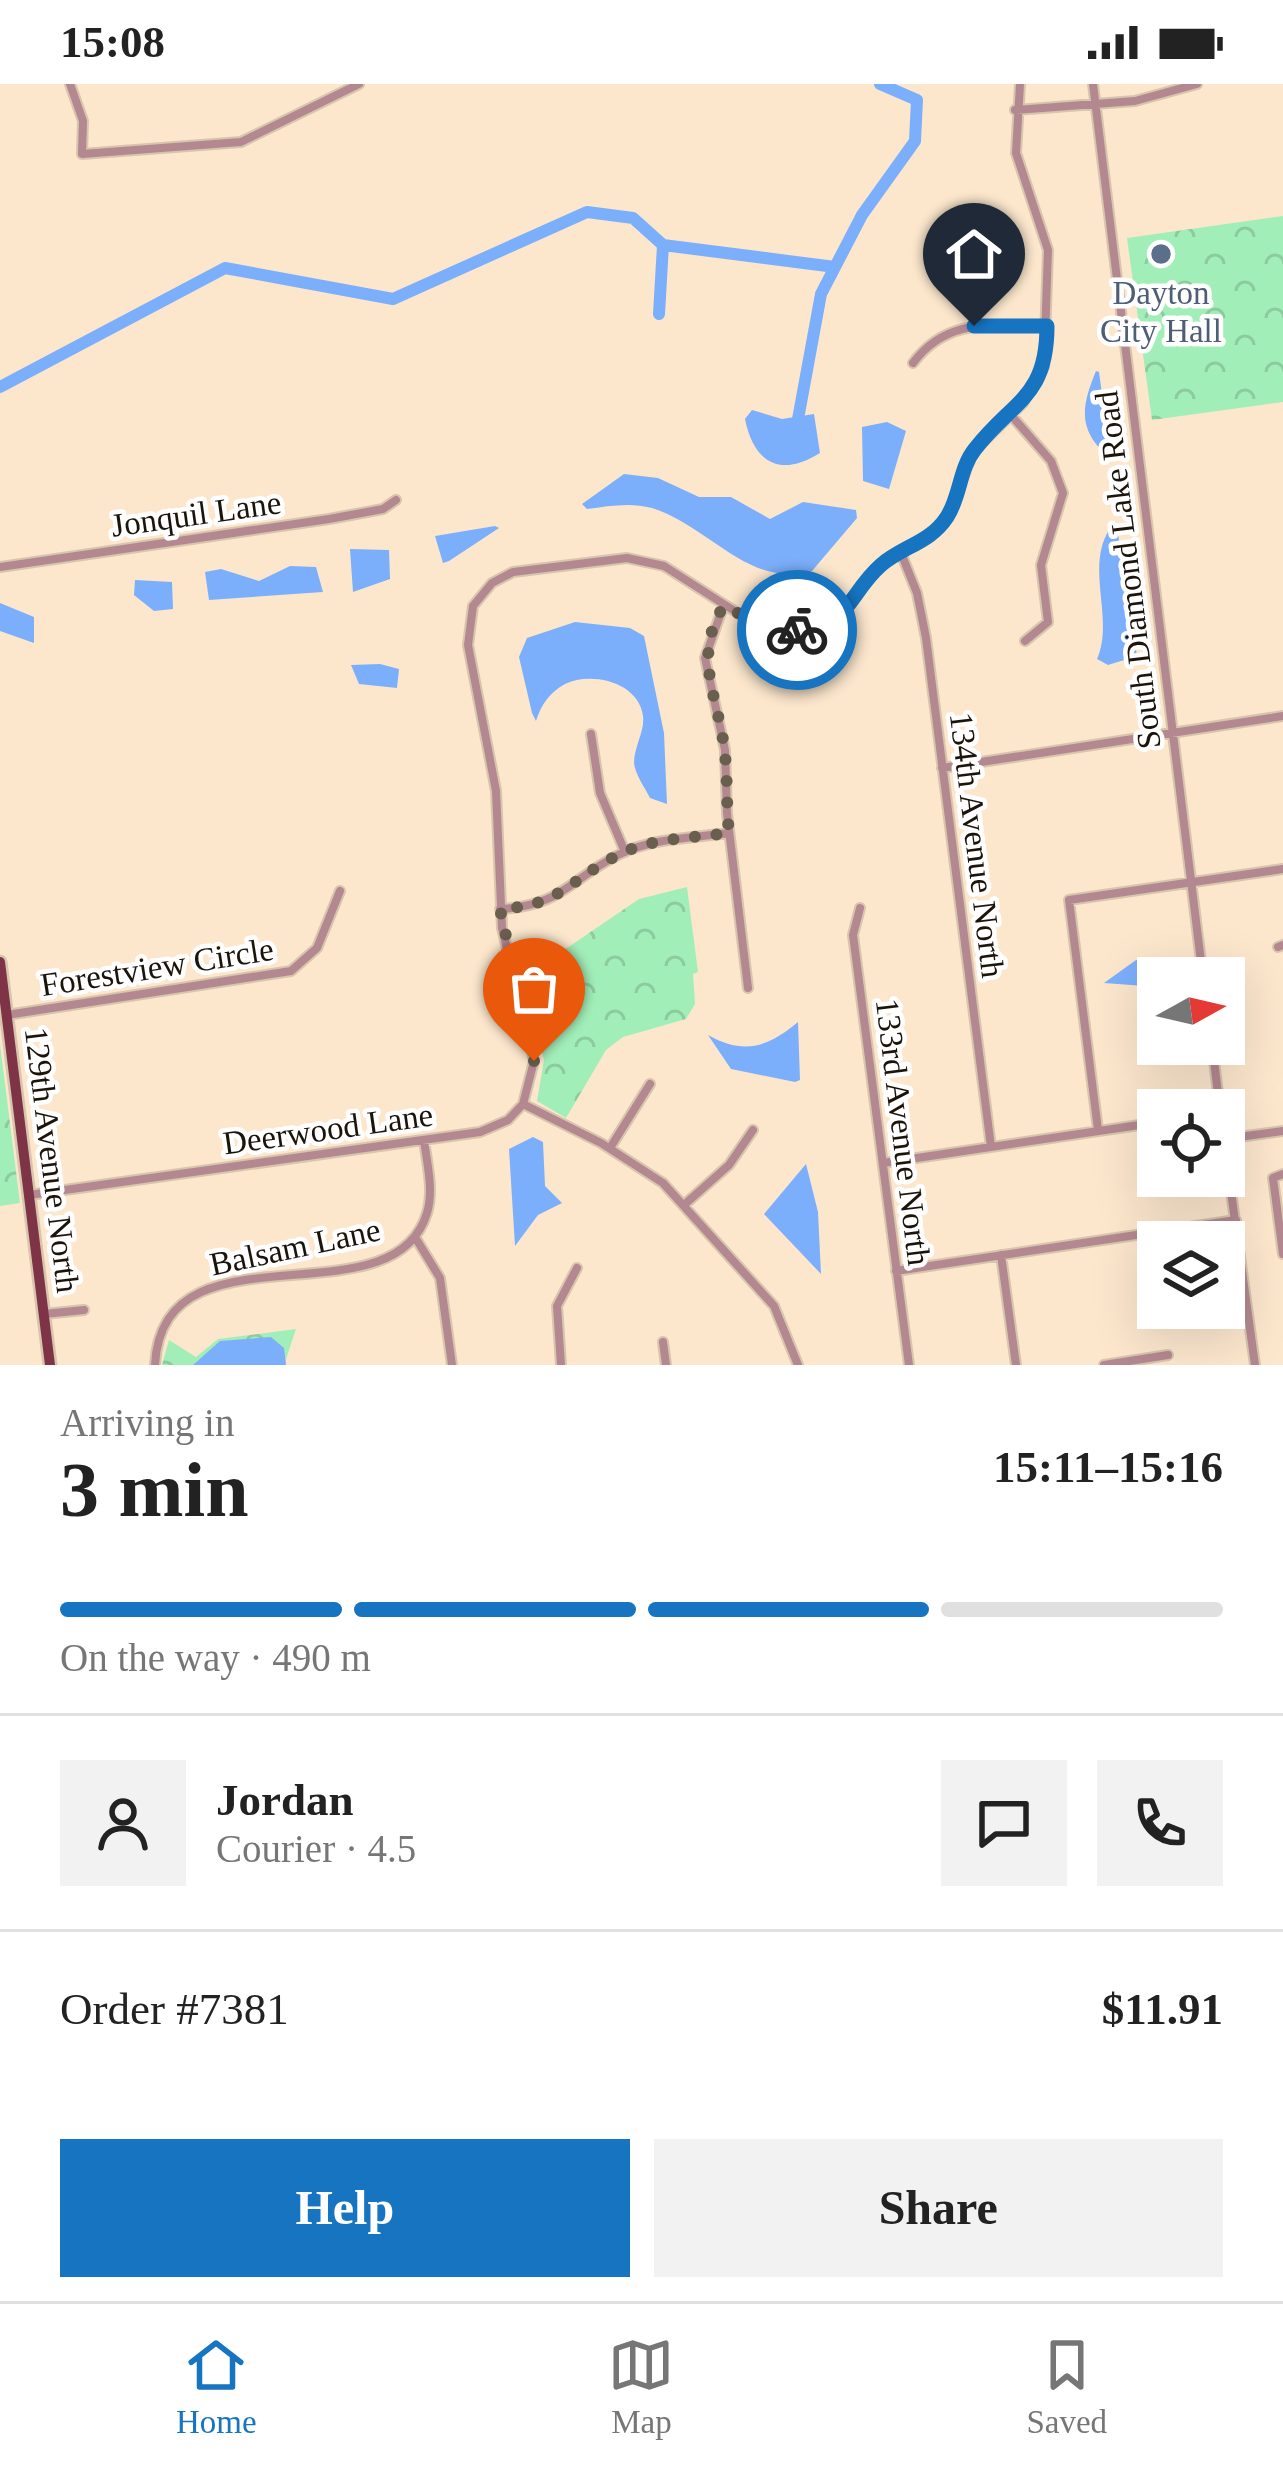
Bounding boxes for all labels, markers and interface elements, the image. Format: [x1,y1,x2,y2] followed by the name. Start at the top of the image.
[60,17,165,67] text: 15:08
[923,203,1025,326] pin
[941,221,1007,287] icon: home
[1148,241,1174,267] marker: Dayton City Hall
[1100,275,1222,349] place label: Dayton City Hall
[1088,389,1168,751] street label: South Diamond Lake Road
[109,484,283,544] street label: Jonquil Lane
[737,570,857,690] courier
[764,597,830,663] icon: bike
[943,710,1011,980] street label: 134th Avenue North
[38,931,276,1003] street label: Forestview Circle
[483,938,585,1061] pin
[501,956,567,1022] icon: bag
[1137,957,1245,1065] north arrow
[1137,957,1245,1329] map controls
[869,996,937,1268] street label: 133rd Avenue North
[18,1025,86,1295] street label: 129th Avenue North
[1137,1089,1245,1197] button: locate
[221,1096,435,1162] street label: Deerwood Lane
[207,1211,383,1283] street label: Balsam Lane
[1137,1221,1245,1329] button: layers
[60,1401,234,1444] text: Arriving in
[993,1442,1223,1492] text: 15:11–15:16
[60,1446,249,1533] text: 3 min
[60,1636,371,1679] text: On the way · 490 m
[60,1760,186,1886] button: person
[941,1760,1067,1886] button: chat
[1097,1760,1223,1886] button: phone
[216,1775,354,1825] text: Jordan
[216,1827,416,1870] text: Courier · 4.5
[60,1984,289,2034] text: Order #7381
[1102,1984,1223,2034] text: $11.91
[60,2139,630,2277] button: Help
[654,2139,1223,2277] button: Share
[176,2332,257,2441] tab: Home
[608,2332,674,2441] tab: Map
[1026,2332,1107,2441] tab: Saved

